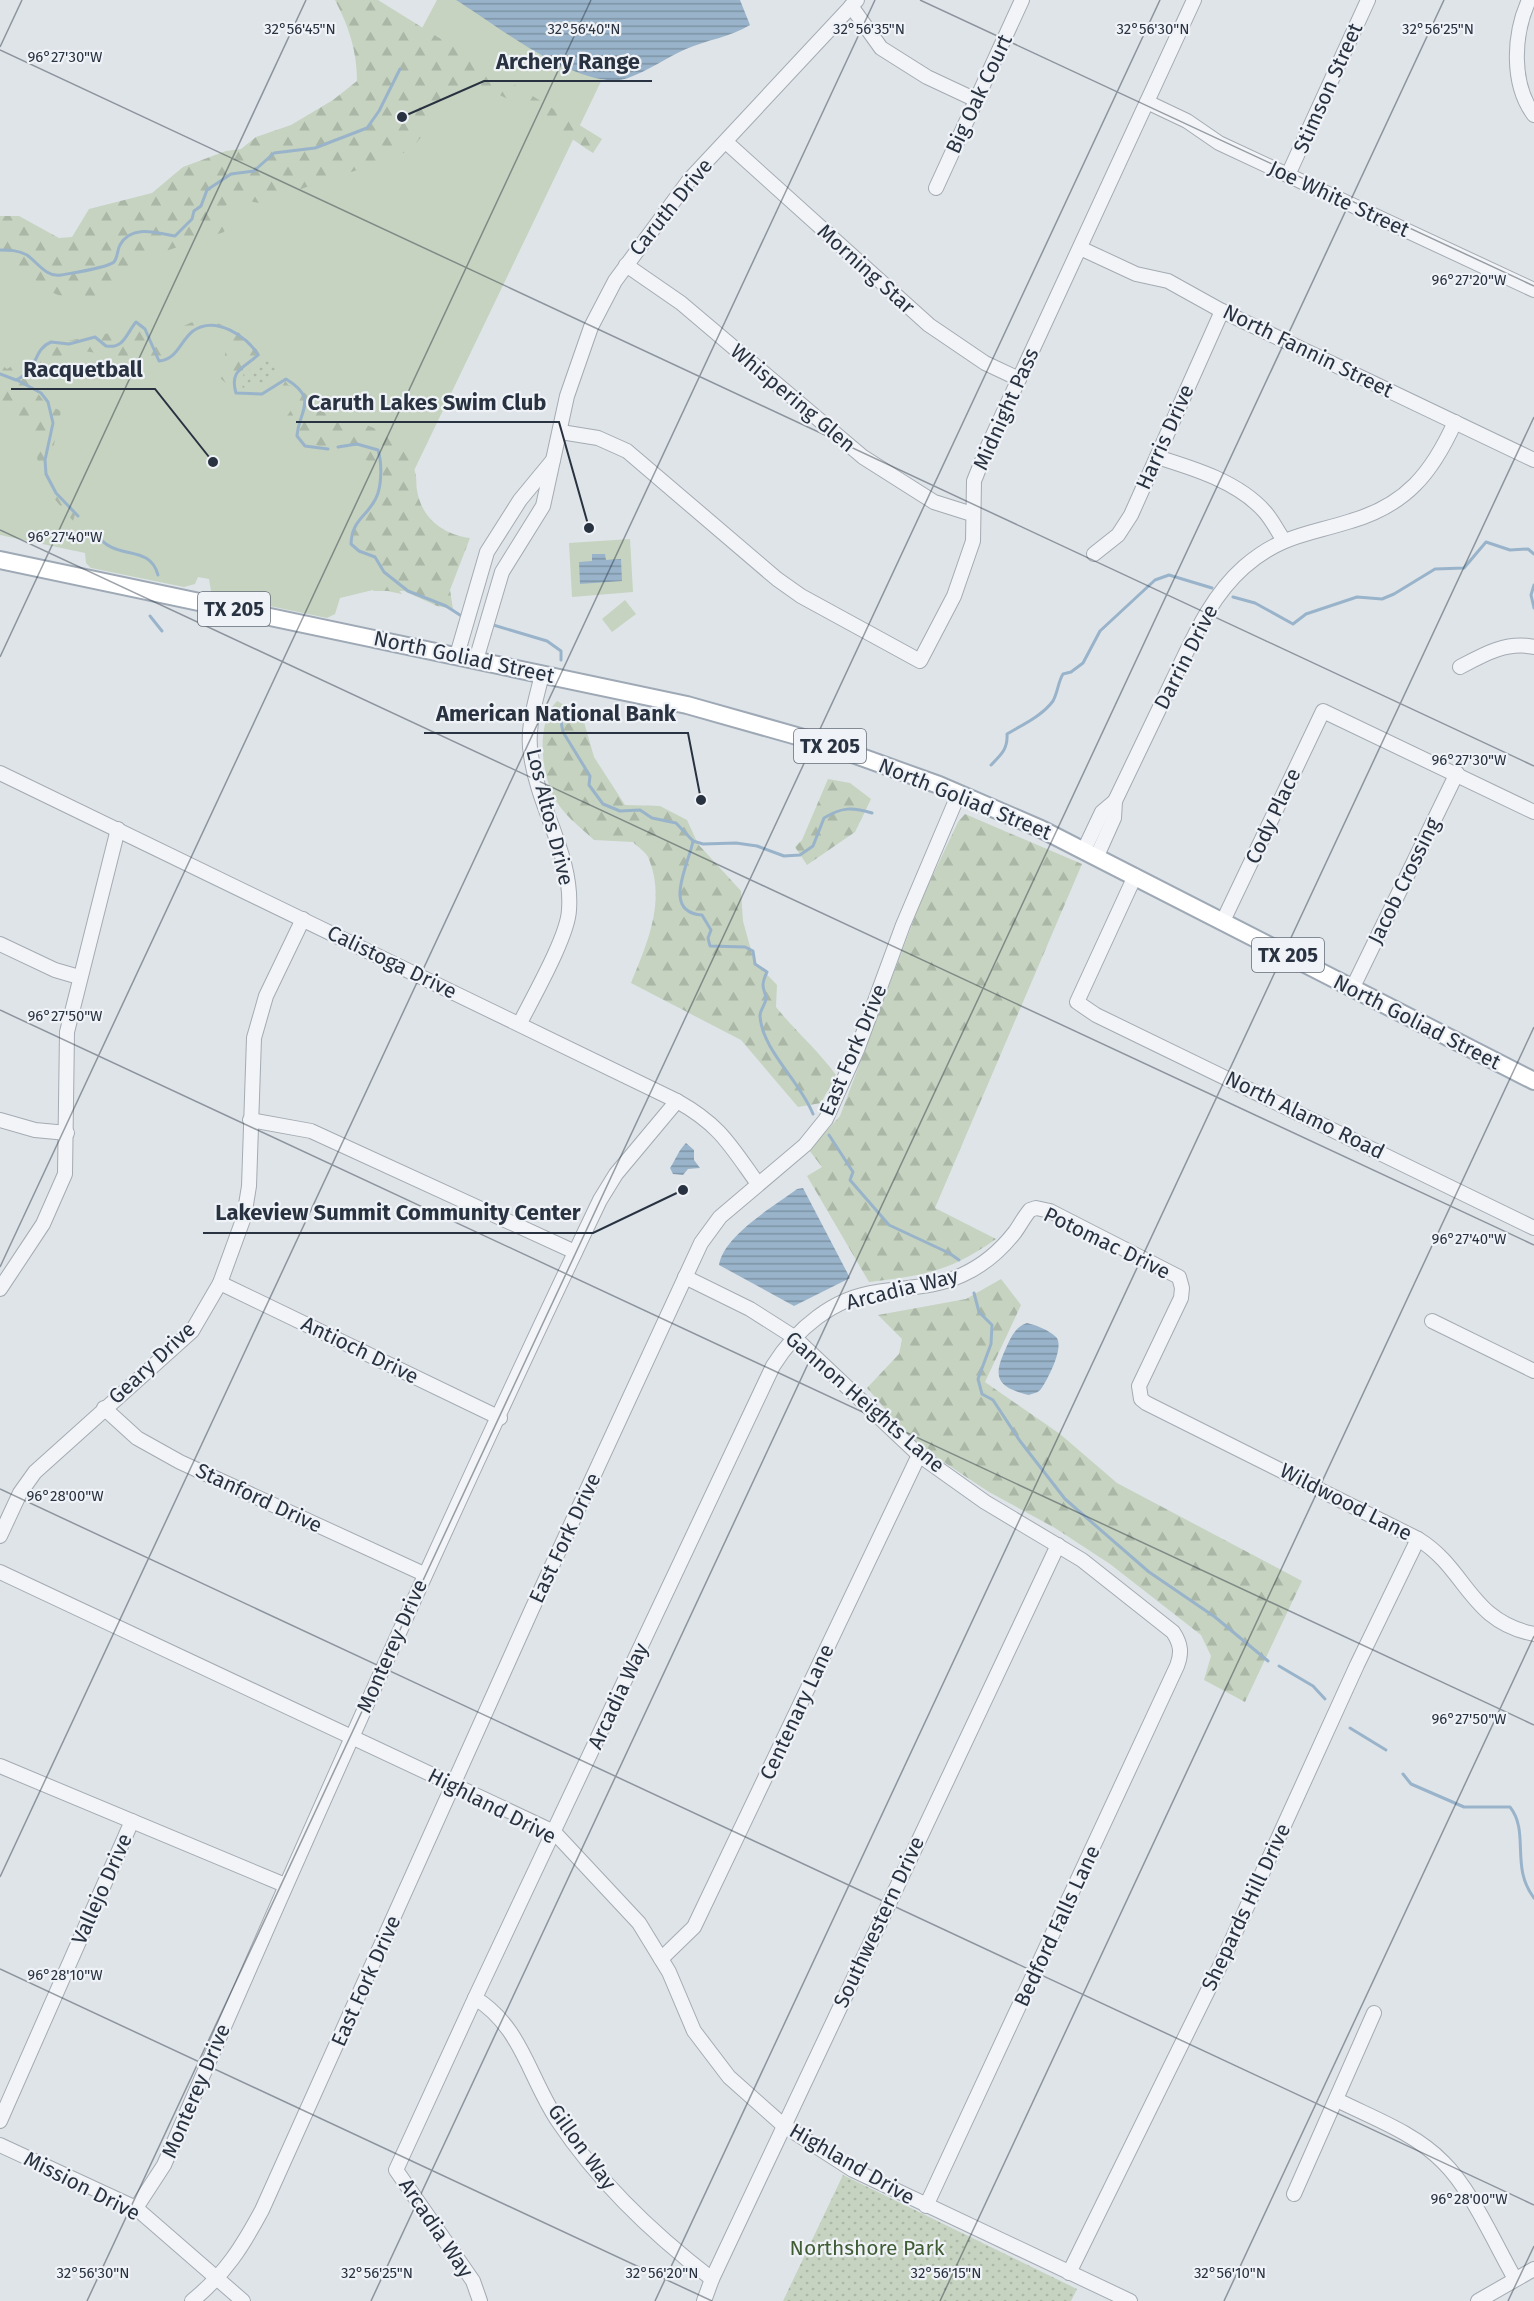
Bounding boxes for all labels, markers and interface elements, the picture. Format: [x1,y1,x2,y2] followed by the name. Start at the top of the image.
[1288,18,1368,157] street label: Stimson Street
[264,20,336,38] text: 32°56'45"N
[548,20,620,38] text: 32°56'40"N
[833,20,905,38] text: 32°56'35"N
[1116,20,1190,38] text: 32°56'30"N
[1402,20,1474,38] text: 32°56'25"N
[940,30,1018,158] street label: Big Oak Court
[484,41,652,81] callout: Archery Range
[27,48,103,66] text: 96°27'30"W
[495,48,640,75] text: Archery Range
[624,153,718,261] street label: Caruth Drive
[1264,155,1414,243] street label: Joe White Street
[812,218,920,320] street label: Morning Star
[1432,271,1507,289] text: 96°27'20"W
[1219,299,1398,404] street label: North Fannin Street
[725,338,861,458] street label: Whispering Glen
[967,344,1045,474] street label: Midnight Pass
[11,349,155,389] callout: Racquetball
[23,356,143,383] text: Racquetball
[1130,380,1200,494] street label: Harris Drive
[296,382,559,422] callout: Caruth Lakes Swim Club
[307,389,547,416] text: Caruth Lakes Swim Club
[28,528,103,546] text: 96°27'40"W
[198,592,270,626] road number: TX 205
[1149,600,1223,714] street label: Darrin Drive
[371,625,557,689] street label: North Goliad Street
[424,693,688,733] callout: American National Bank
[435,700,677,727] text: American National Bank
[794,729,866,763] road number: TX 205
[520,746,580,888] street label: Los Altos Drive
[1431,751,1507,769] text: 96°27'30"W
[875,752,1056,846] street label: North Goliad Street
[1240,764,1306,868] street label: Cody Place
[1362,813,1446,948] street label: Jacob Crossing
[323,919,461,1005] street label: Calistoga Drive
[1252,938,1324,972] road number: TX 205
[1329,969,1505,1076] street label: North Goliad Street
[814,980,892,1120] street label: East Fork Drive
[27,1007,103,1025] text: 96°27'50"W
[1221,1065,1389,1165] street label: North Alamo Road
[203,1193,593,1233] callout: Lakeview Summit Community Center
[215,1199,581,1226] text: Lakeview Summit Community Center
[1039,1201,1175,1285] street label: Potomac Drive
[1432,1230,1507,1248] text: 96°27'40"W
[843,1262,961,1315] street label: Arcadia Way
[297,1310,423,1390] street label: Antioch Drive
[103,1316,201,1410] street label: Geary Drive
[780,1326,950,1478] street label: Gannon Heights Lane
[192,1457,326,1539] street label: Stanford Drive
[1275,1457,1417,1547] street label: Wildwood Lane
[523,1469,607,1607] street label: East Fork Drive
[26,1487,104,1505] text: 96°28'00"W
[351,1575,433,1717] street label: Monterey Drive
[582,1638,654,1753] street label: Arcadia Way
[754,1640,840,1784] street label: Centenary Lane
[1431,1710,1507,1728] text: 96°27'50"W
[423,1763,561,1849] street label: Highland Drive
[1196,1819,1296,1995] street label: Shepards Hill Drive
[66,1830,138,1948] street label: Vallejo Drive
[828,1832,930,2012] street label: Southwestern Drive
[1008,1841,1106,2011] street label: Bedford Falls Lane
[326,1911,406,2051] street label: East Fork Drive
[27,1966,103,1984] text: 96°28'10"W
[156,2020,236,2162] street label: Monterey Drive
[542,2099,622,2195] street label: Gillon Way
[785,2118,919,2210] street label: Highland Drive
[20,2146,144,2226] street label: Mission Drive
[393,2173,479,2283] street label: Arcadia Way
[1430,2190,1508,2208] text: 96°28'00"W
[790,2235,945,2261] park label: Northshore Park
[56,2264,130,2282] text: 32°56'30"N
[341,2264,413,2282] text: 32°56'25"N
[626,2264,698,2282] text: 32°56'20"N
[911,2264,981,2282] text: 32°56'15"N
[1194,2264,1266,2282] text: 32°56'10"N

